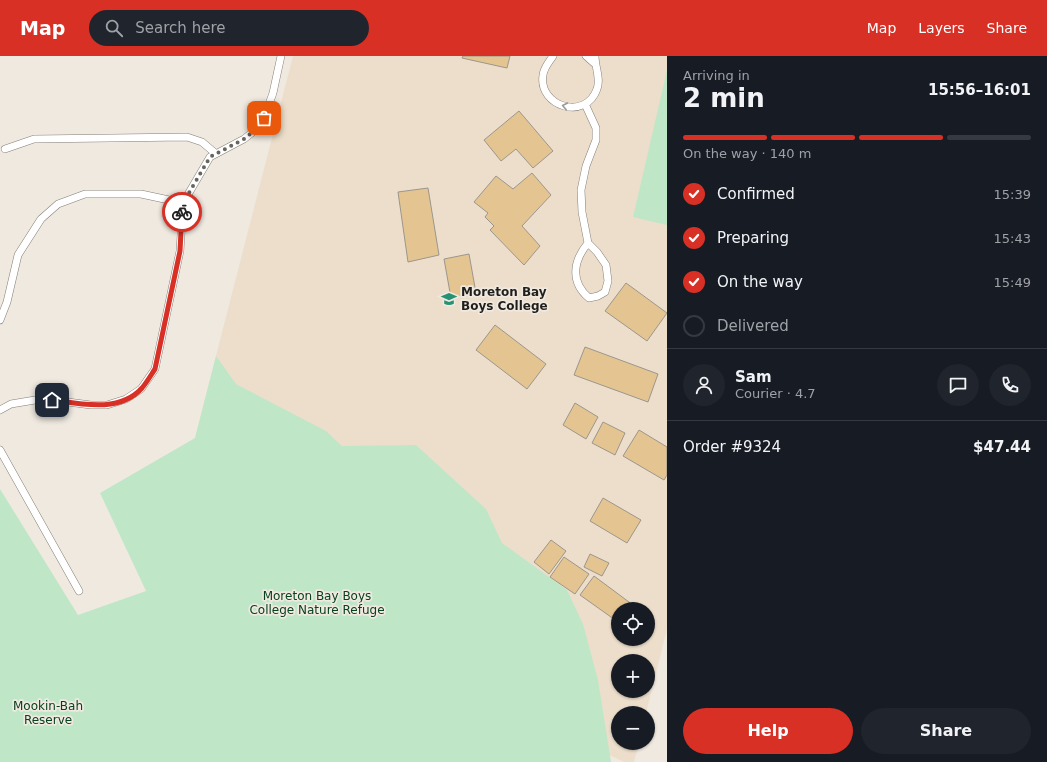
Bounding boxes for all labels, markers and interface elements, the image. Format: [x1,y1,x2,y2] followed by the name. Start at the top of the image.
[89,10,369,46] search box
[20,17,65,39] text: Map
[103,17,125,39] icon: search
[135,19,225,37] text: Search here
[867,20,896,36] text: Map
[918,20,965,36] text: Layers
[987,20,1027,36] text: Share
[683,68,750,83] text: Arriving in
[928,81,1031,99] text: 15:56–16:01
[683,83,765,113] text: 2 min
[247,101,281,135] pin
[561,103,568,111] one-way arrow
[253,107,275,129] icon: bag
[683,146,811,161] text: On the way · 140 m
[683,183,705,205] icon: check
[717,185,795,203] text: Confirmed
[994,187,1031,202] text: 15:39
[162,192,202,232] courier
[171,201,193,223] icon: bike
[683,227,705,249] icon: check
[717,229,789,247] text: Preparing
[994,231,1031,246] text: 15:43
[683,271,705,293] icon: check
[717,273,803,291] text: On the way
[994,275,1031,290] text: 15:49
[461,285,548,313] place label: Moreton Bay Boys College
[440,290,458,308] school or university icon: Moreton Bay Boys College
[717,317,789,335] text: Delivered
[683,364,725,406] button: person
[937,364,979,406] button: chat
[989,364,1031,406] button: phone
[735,368,772,386] text: Sam
[35,383,69,417] pin
[735,386,816,401] text: Courier · 4.7
[41,389,63,411] icon: home
[683,438,781,456] text: Order #9324
[973,438,1031,456] text: $47.44
[249,589,385,617] park label: Moreton Bay Boys College Nature Refuge
[611,602,655,750] map controls
[611,602,655,646] button: locate
[611,654,655,698] button: +
[13,699,83,727] park label: Mookin-Bah Reserve
[611,706,655,750] button: −
[683,708,853,754] button: Help
[861,708,1031,754] button: Share

